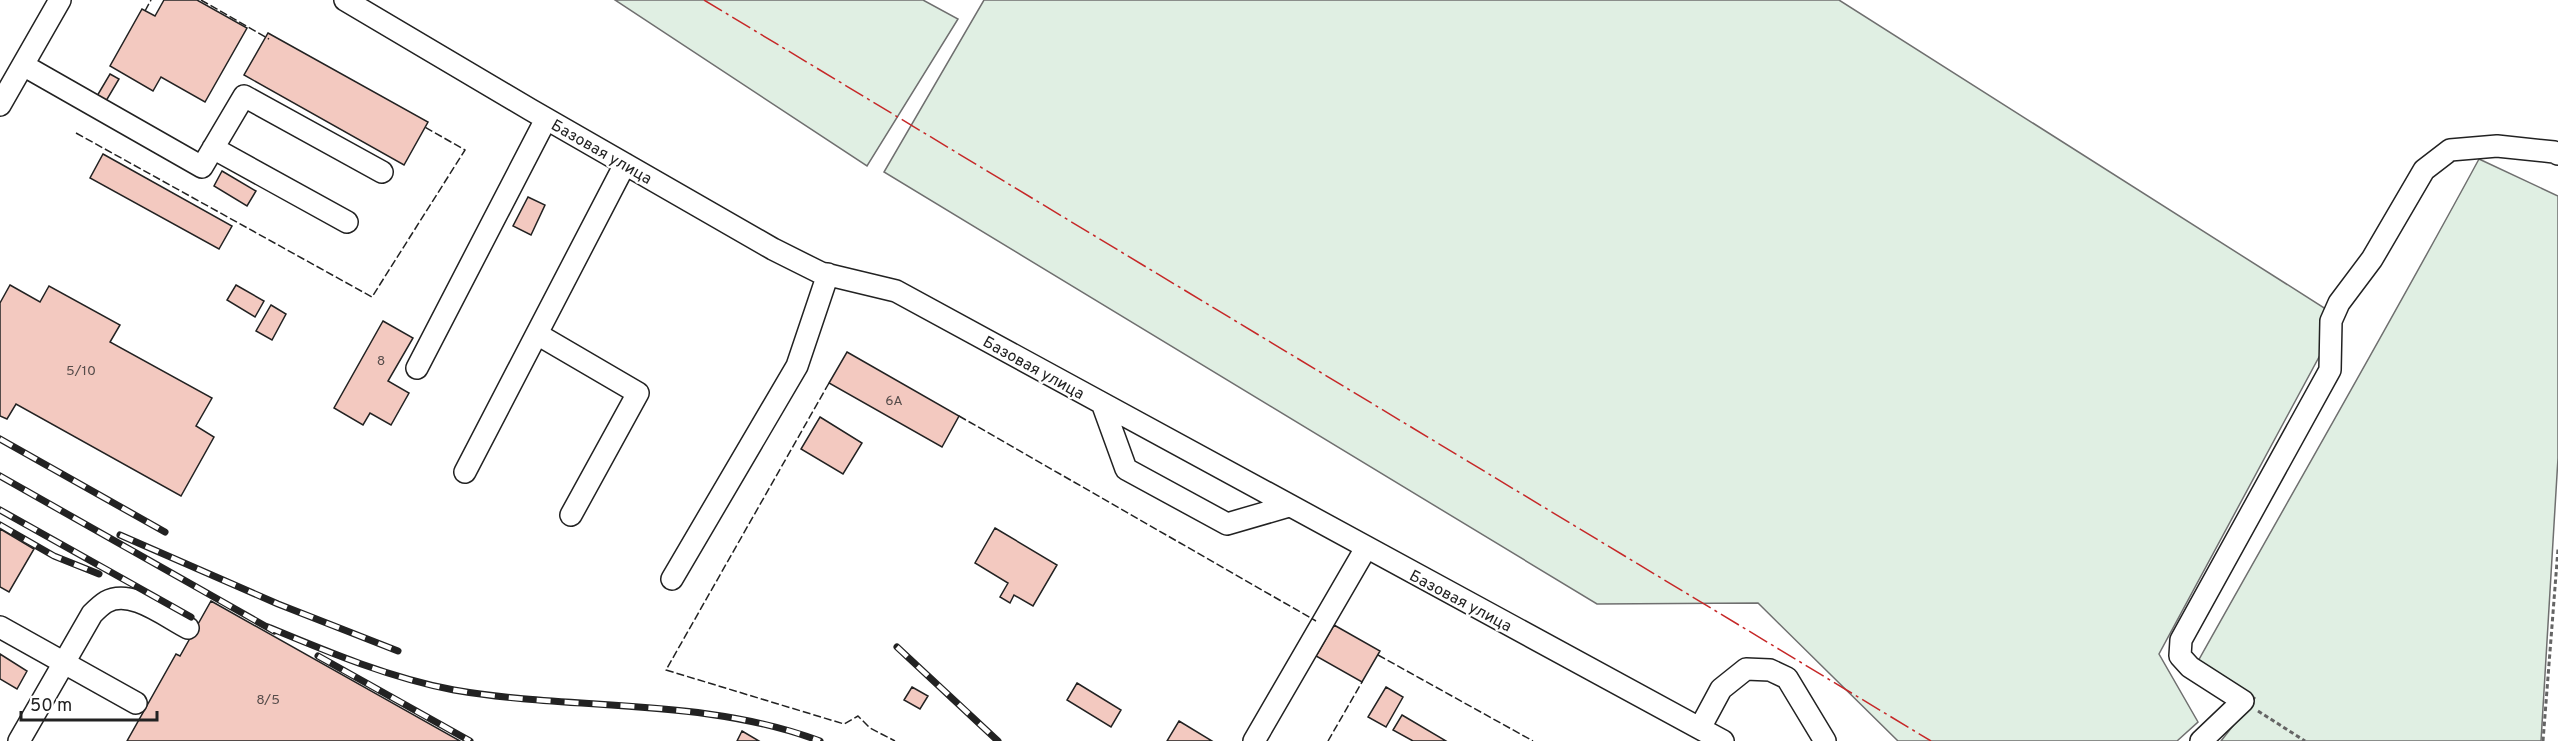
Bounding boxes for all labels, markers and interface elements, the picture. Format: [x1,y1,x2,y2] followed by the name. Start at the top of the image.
[547,116,655,190] street label: Базовая улица
[979,333,1087,405] street label: Базовая улица
[377,353,385,370] house number: 8
[66,363,96,380] house number: 5/10
[885,393,903,410] house number: 6А
[1405,566,1515,637] street label: Базовая улица
[21,684,158,722] scale bar
[256,692,280,709] house number: 8/5
[30,695,72,718] text: 50 m

